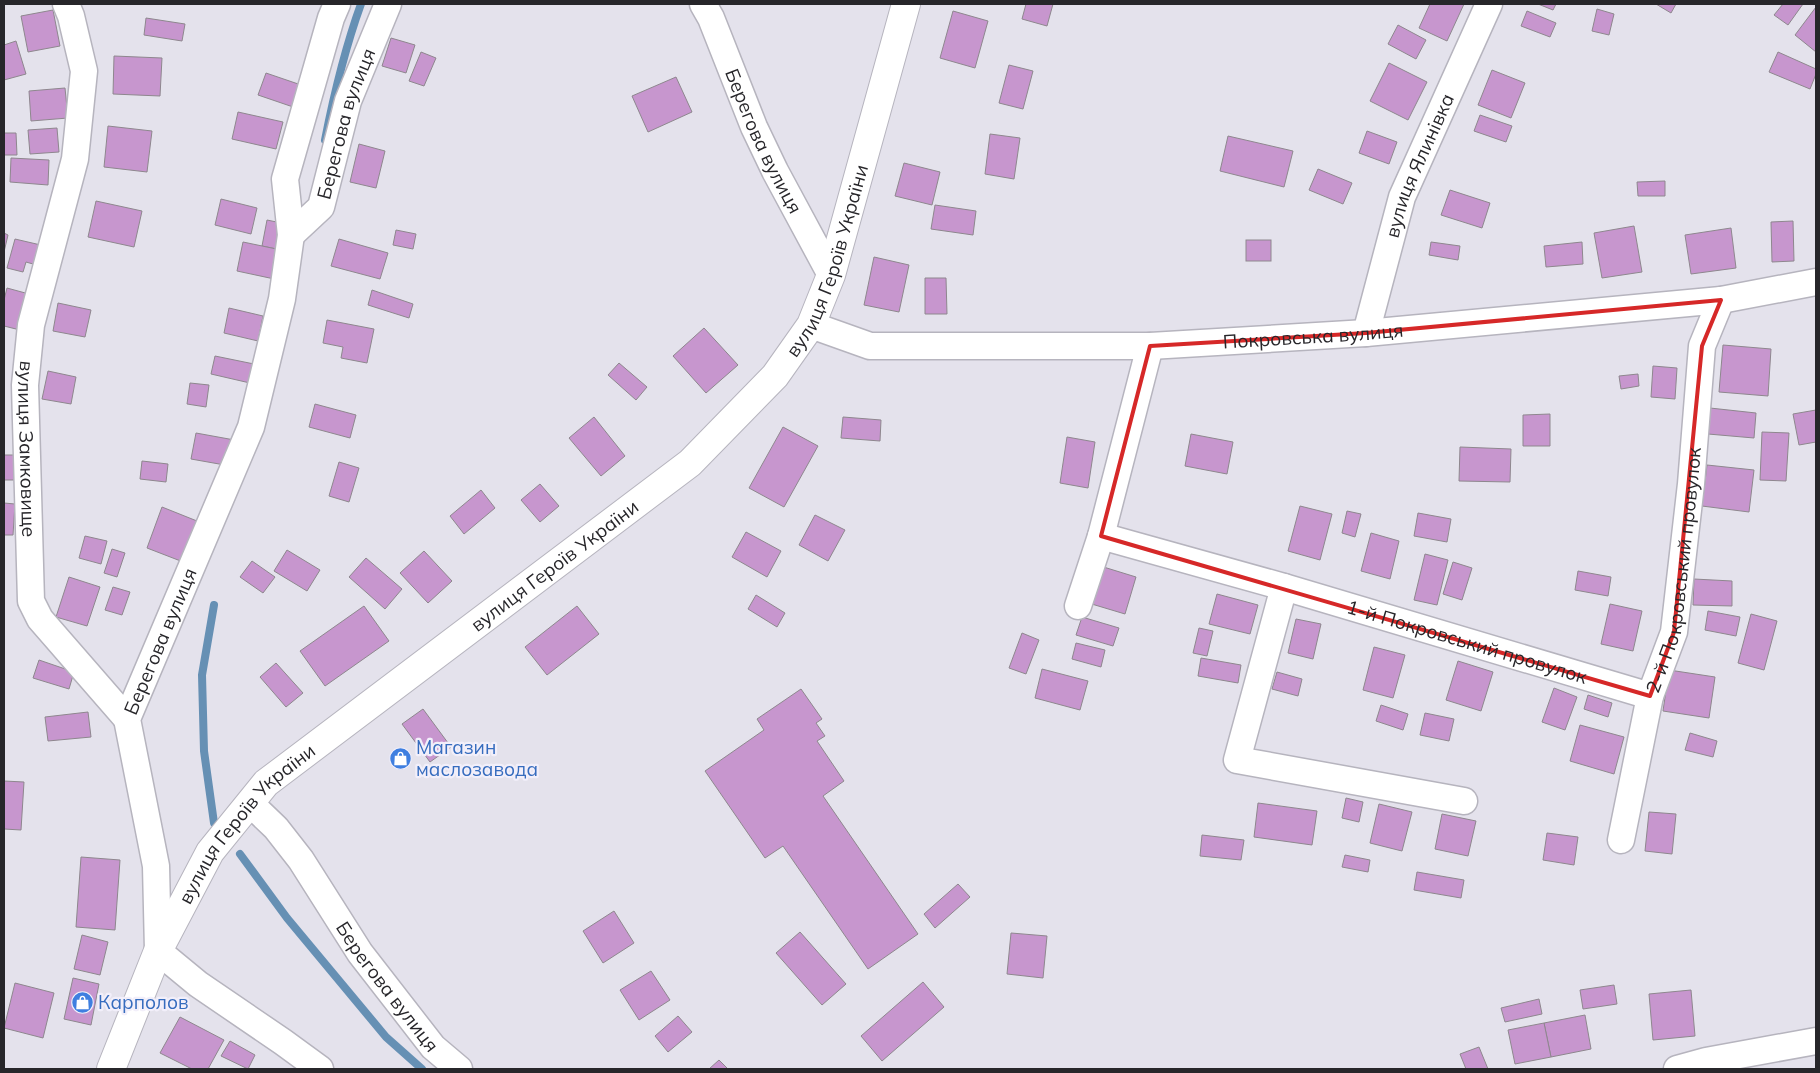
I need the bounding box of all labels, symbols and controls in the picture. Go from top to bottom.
street label: Берегова вулиця [311,45,380,202]
street label: Берегова вулиця [720,65,808,218]
street label: вулиця Ялинівка [1380,90,1459,240]
street label: вулиця Героїв України [780,162,873,361]
street label: Покровська вулиця [1222,318,1404,354]
street label: вулиця Замковище [13,360,41,537]
street label: 2-й Покровський провулок [1640,446,1706,696]
street label: вулиця Героїв України [466,494,643,636]
street label: Берегова вулиця [118,564,202,718]
street label: 1-й Покровський провулок [1344,594,1591,689]
place label: Магазин маслозавода [416,735,538,781]
street label: вулиця Героїв України [173,738,320,908]
shop icon: Магазин маслозавода [388,746,412,770]
street label: Берегова вулиця [331,917,444,1056]
shop icon: Карполов [70,990,94,1014]
place label: Карполов [98,990,189,1014]

